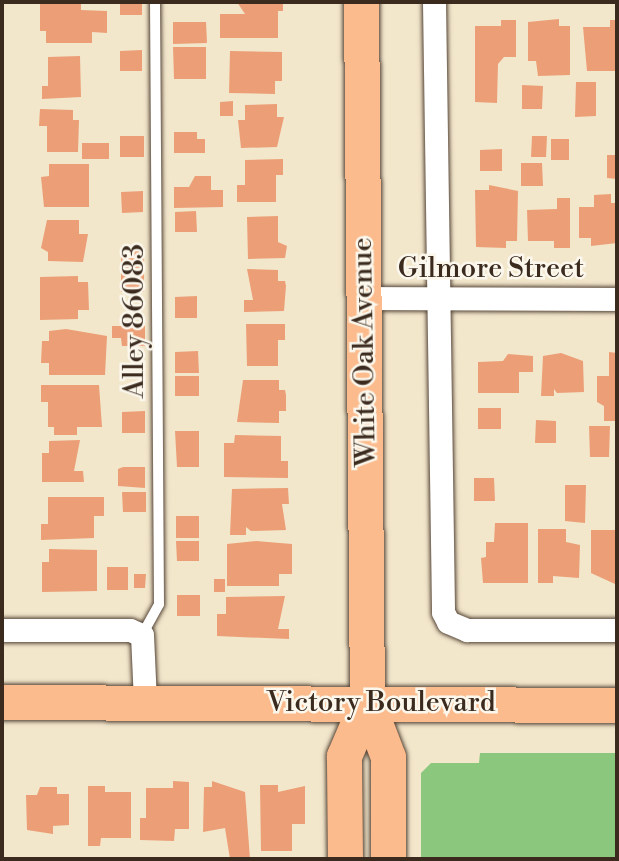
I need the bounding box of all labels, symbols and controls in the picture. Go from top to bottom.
street label: White Oak Avenue [346,237,384,467]
street label: Alley 86083 [118,244,152,398]
street label: Gilmore Street [398,252,584,286]
street label: Victory Boulevard [266,686,496,720]

